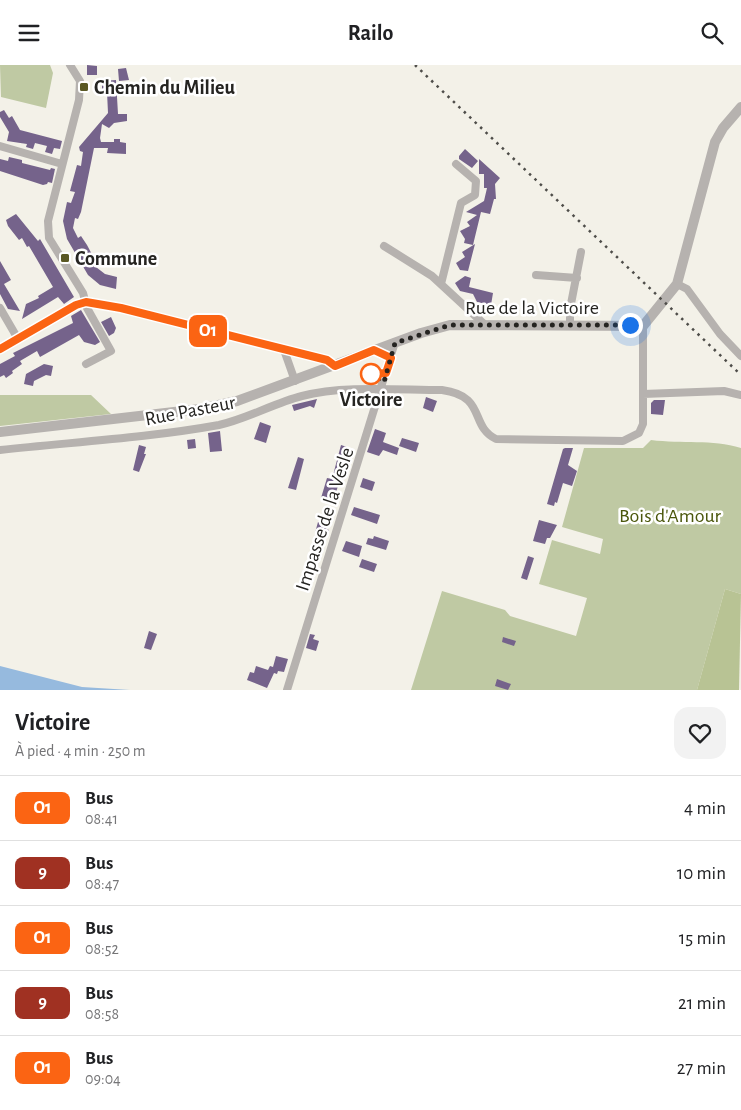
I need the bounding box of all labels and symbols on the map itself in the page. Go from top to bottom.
place label: Chemin du Milieu [94,78,236,98]
marker: Chemin du Milieu [78,81,90,93]
place label: Commune [75,249,157,269]
marker: Commune [59,252,71,264]
street label: Rue de la Victoire [465,298,599,318]
your location [618,313,643,338]
line badge: O1 [186,315,230,347]
marker: Victoire [360,363,382,385]
place label: Victoire [340,390,402,410]
street label: Rue Pasteur [143,392,238,430]
street label: Impasse de la Vesle [292,445,358,593]
park label: Bois d'Amour [619,506,722,526]

